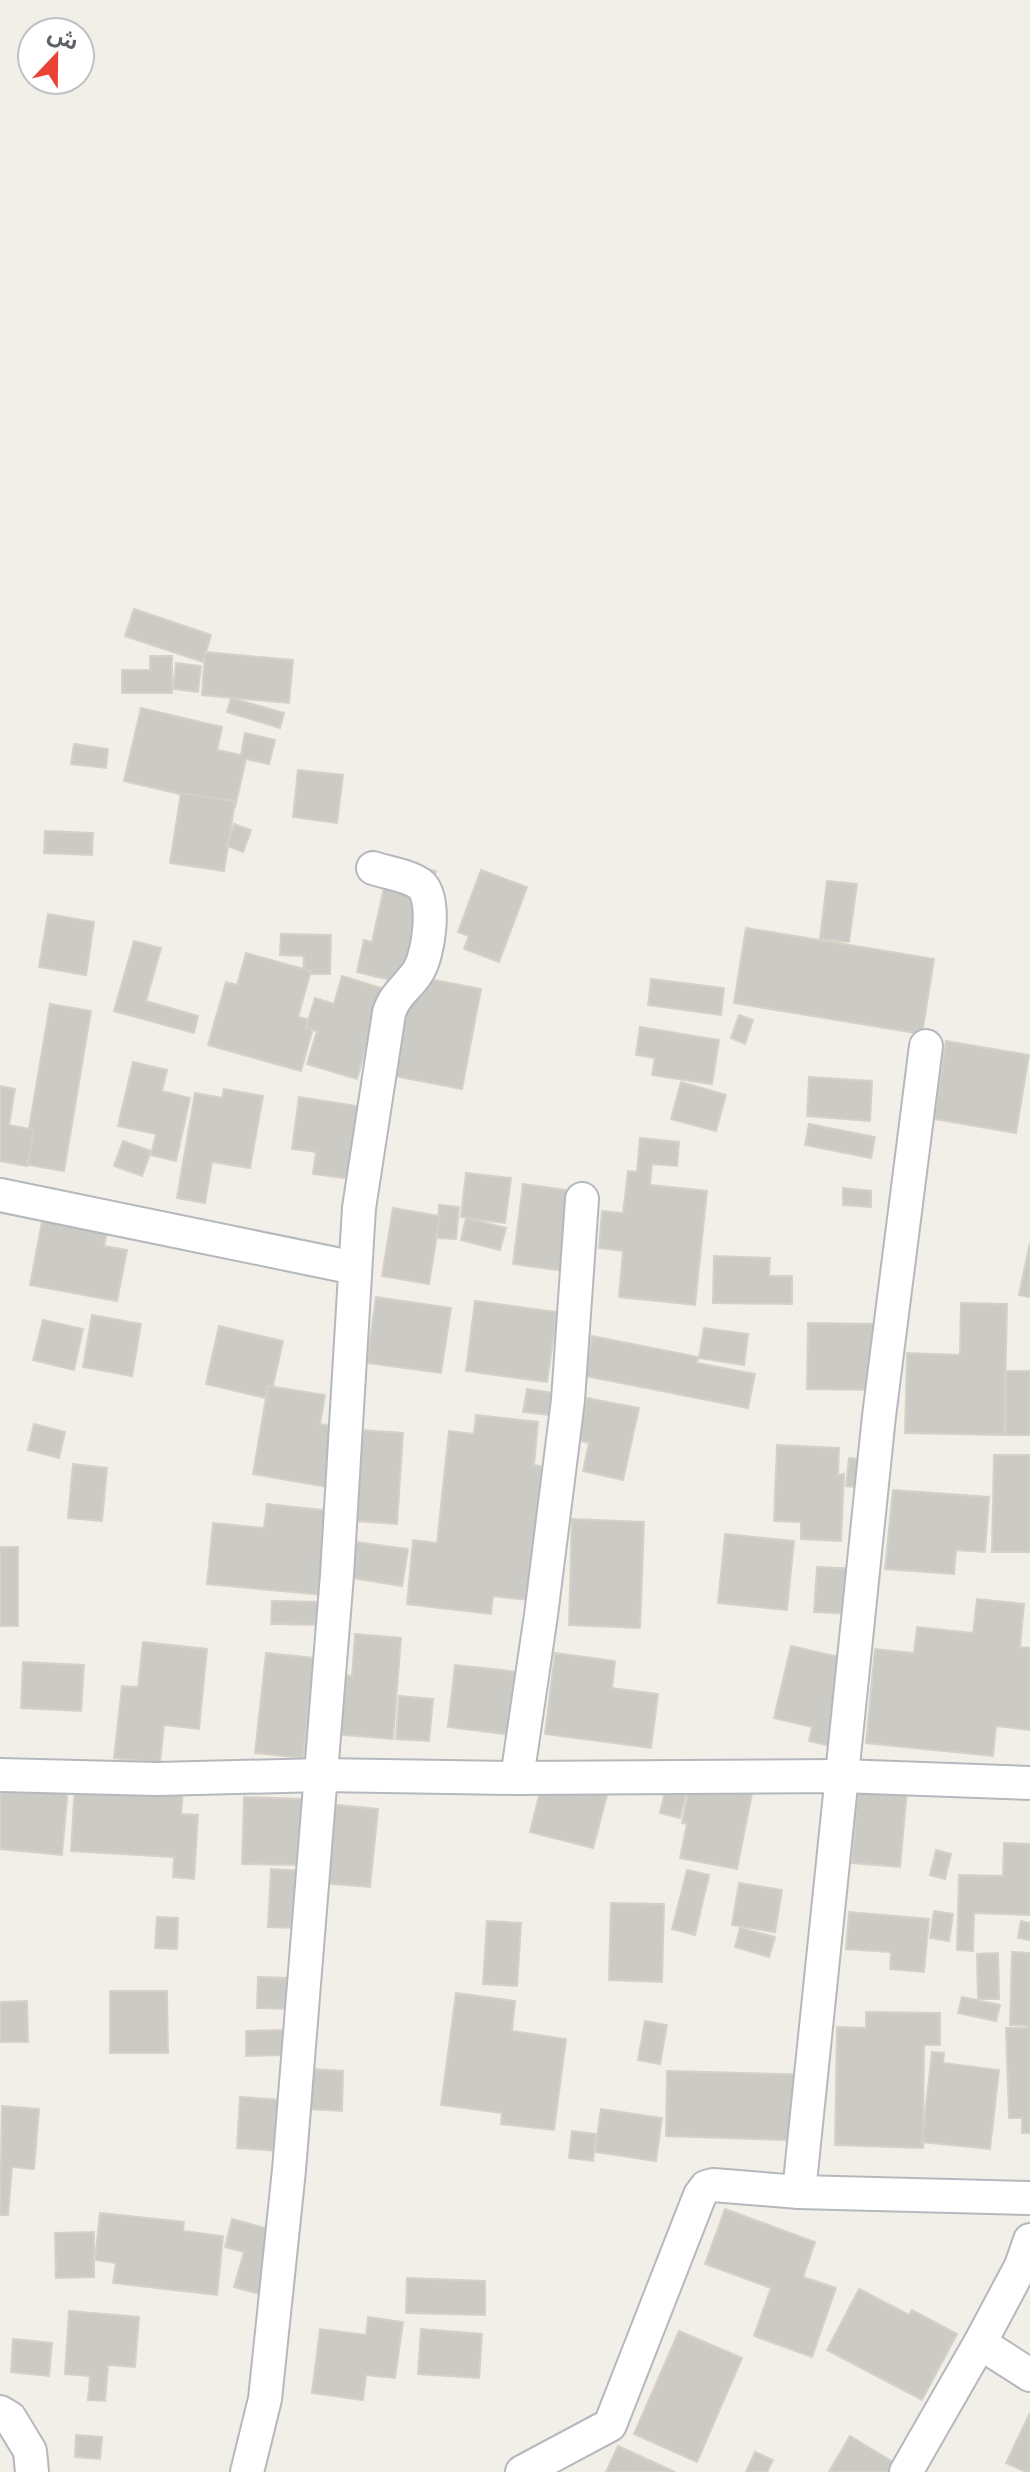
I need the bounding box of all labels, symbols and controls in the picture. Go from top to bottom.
north arrow [16,16,96,96]
text: ش [45,19,83,55]

